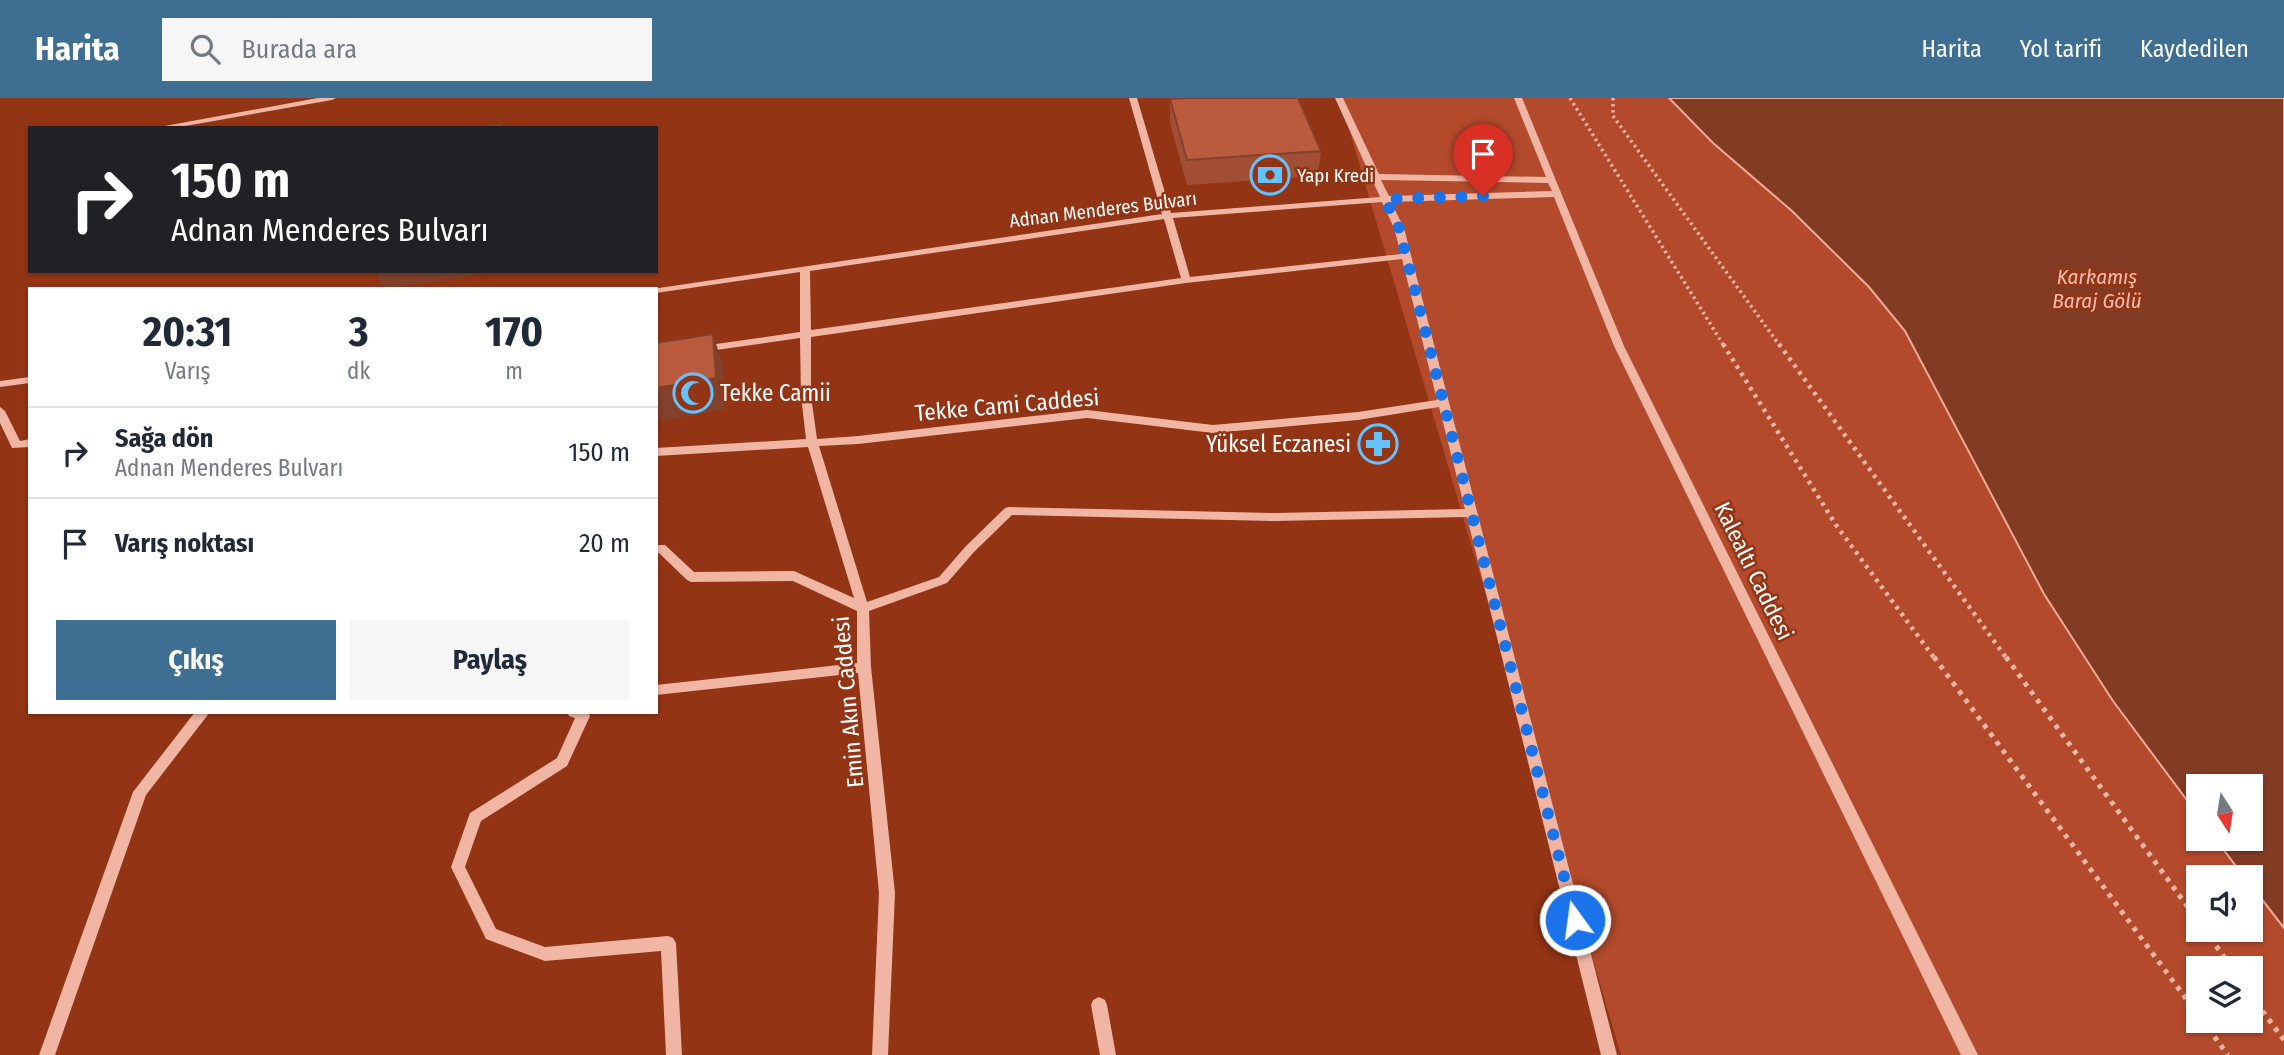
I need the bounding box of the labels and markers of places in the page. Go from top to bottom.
pin [1453,124,1513,196]
bank icon: Yapı Kredi [1249,154,1291,196]
place label: Yapı Kredi [1297,164,1374,187]
mosque icon: Tekke Camii [672,372,714,414]
place label: Tekke Camii [720,379,831,407]
pharmacy icon: Yüksel Eczanesi [1357,423,1399,465]
place label: Yüksel Eczanesi [1206,430,1351,458]

